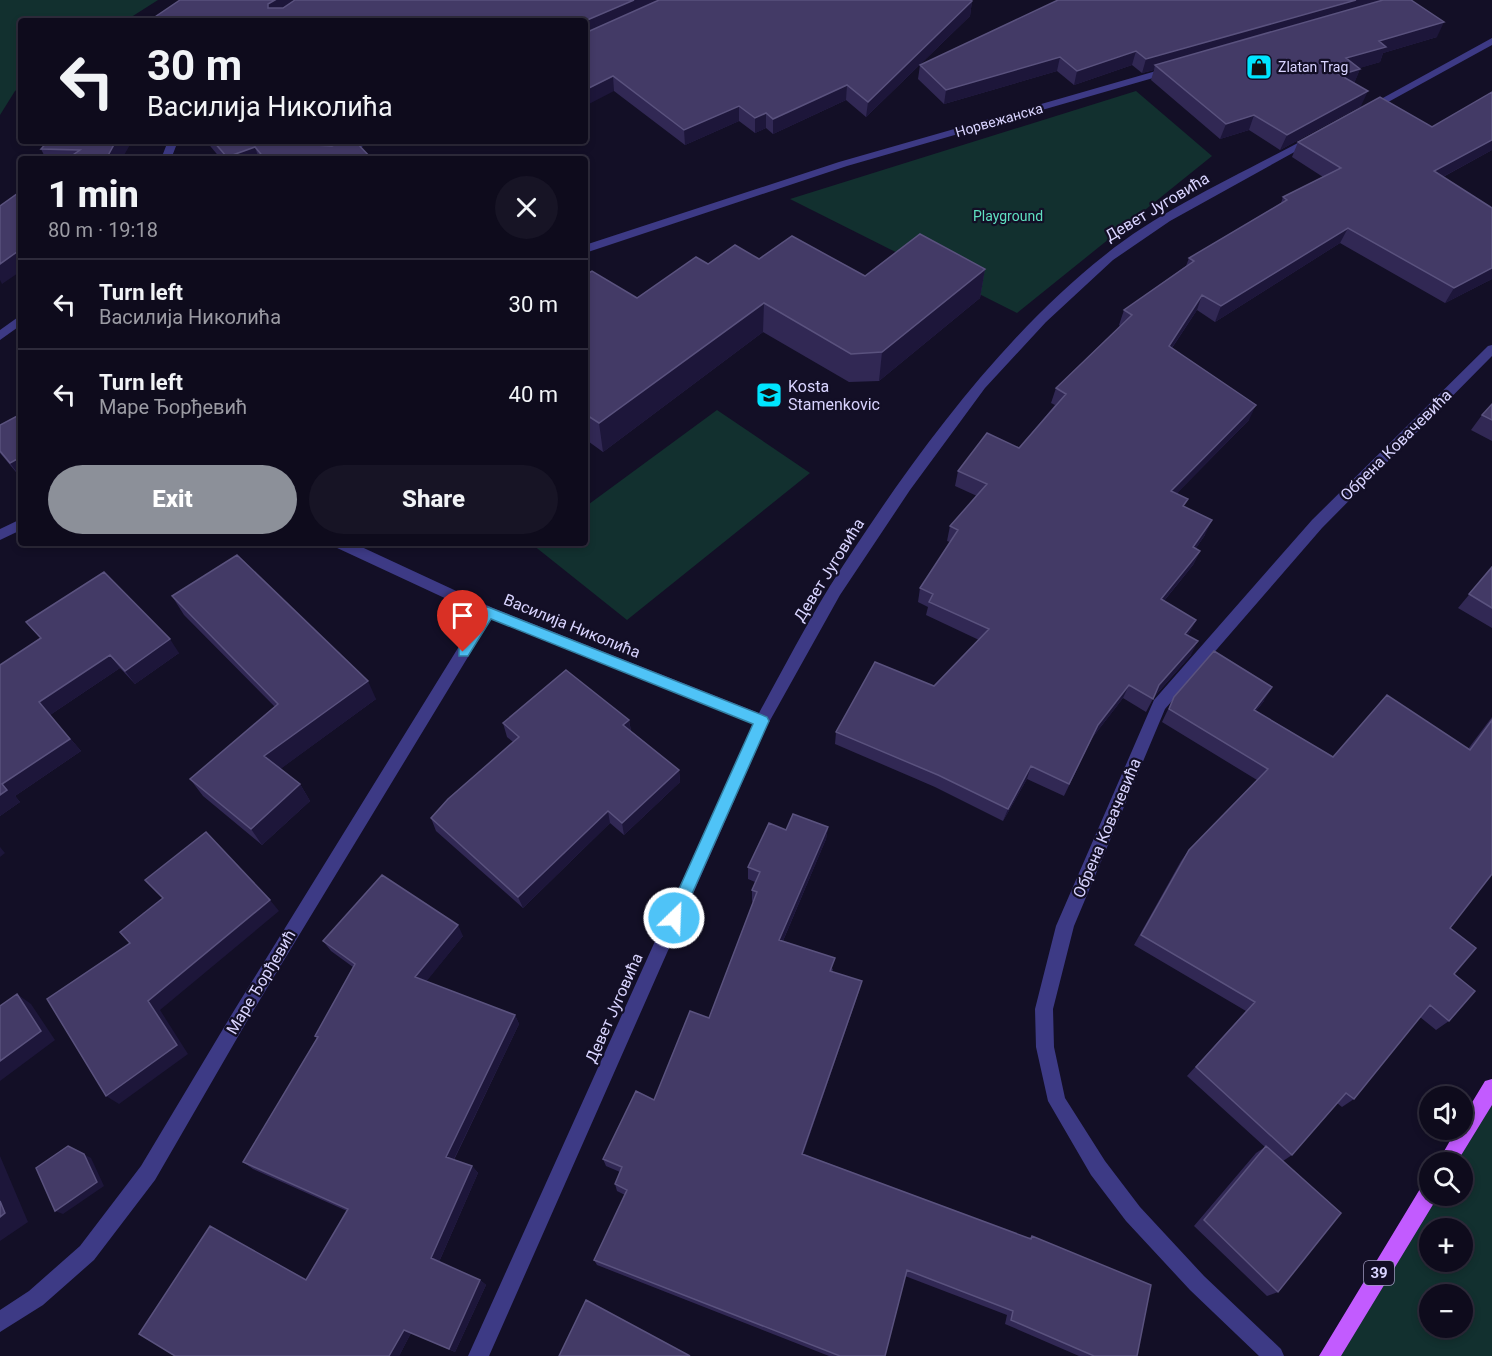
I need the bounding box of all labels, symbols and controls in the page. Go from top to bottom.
text: 30 m [147,41,242,90]
icon: left [48,42,126,120]
shop icon: Zlatan Trag [1244,52,1274,82]
place label: Zlatan Trag [1278,59,1348,75]
text: Василија Николића [147,91,393,123]
street label: Норвежанска [953,100,1045,140]
street label: Девет Југовића [1102,168,1212,246]
text: 1 min [48,174,139,216]
button: close [495,176,558,239]
park label: Playground [973,208,1043,224]
text: 80 m · 19:18 [48,218,158,242]
text: Turn left [99,280,183,305]
icon: left [48,288,81,321]
text: 30 m [509,292,558,317]
text: Василија Николића [99,305,281,329]
text: Turn left [99,370,183,395]
place label: Kosta Stamenkovic [788,377,880,414]
icon: left [48,378,81,411]
school or university icon: Kosta Stamenkovic [754,380,784,410]
text: 40 m [509,382,558,407]
street label: Обрена Ковачевића [1336,385,1456,505]
text: Маре Ђорђевић [99,395,247,419]
button: Exit [48,465,297,534]
button: Share [309,465,558,534]
street label: Девет Југовића [790,515,868,625]
pin [437,590,488,652]
street label: Василија Николића [501,590,643,662]
icon: arrive [446,599,479,632]
street label: Обрена Ковачевића [1069,755,1145,901]
position arrow [642,886,706,950]
street label: Маре Ђорђевић [222,926,300,1038]
street label: Девет Југовића [581,950,647,1066]
map controls [1419,1086,1473,1338]
button: sound [1419,1086,1473,1140]
button: search [1419,1152,1473,1206]
button: + [1419,1218,1473,1272]
road number: 39 [1364,1261,1394,1285]
button: − [1419,1284,1473,1338]

